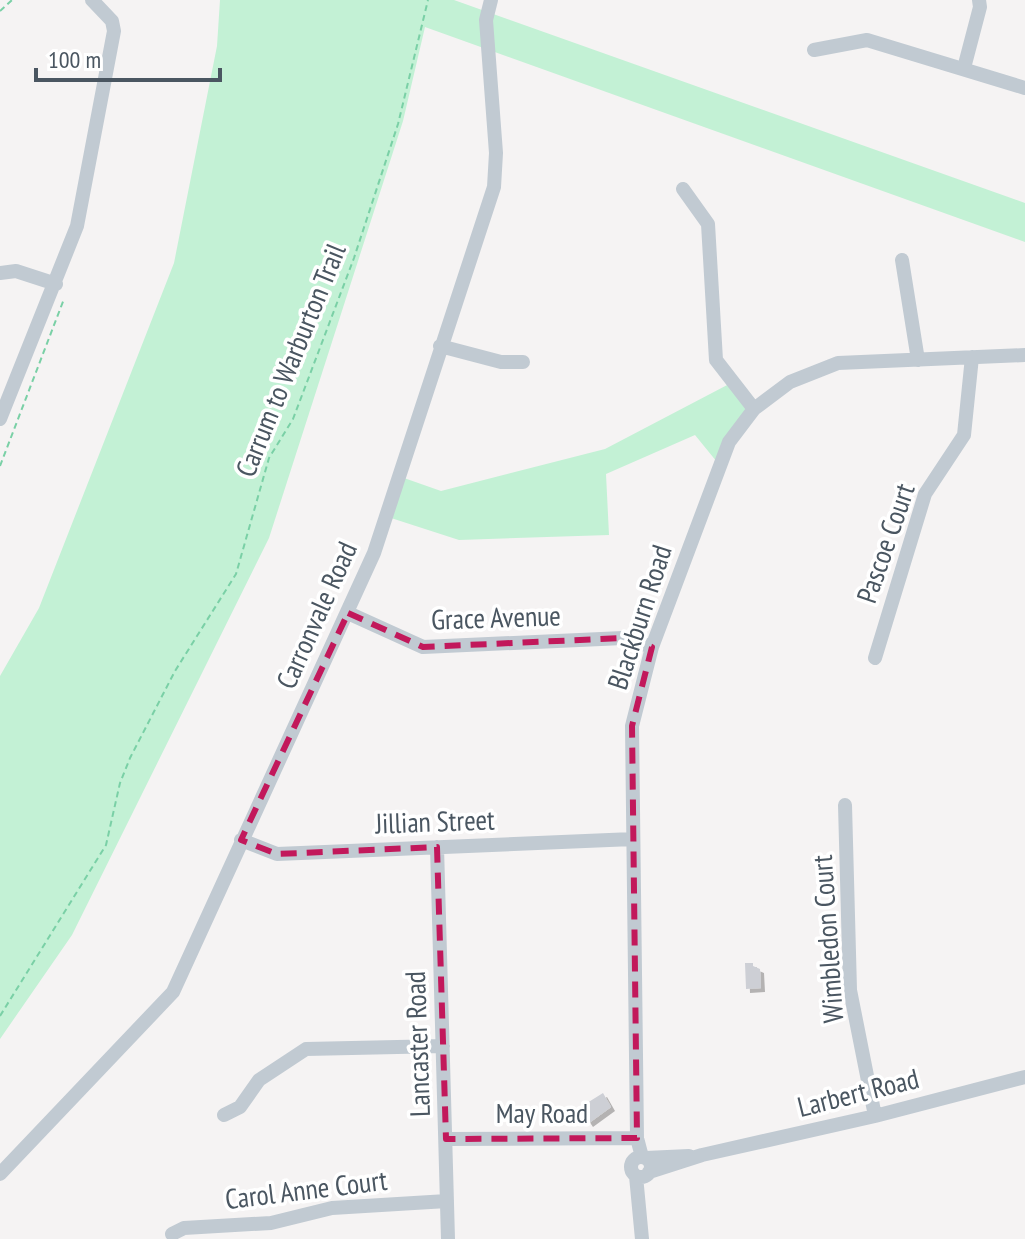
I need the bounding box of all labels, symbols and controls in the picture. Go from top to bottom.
scale bar [36,32,220,82]
text: 100 m [48,44,101,75]
street label: Carrum to Warburton Trail [226,237,354,482]
street label: Pascoe Court [847,478,923,608]
street label: Carronvale Road [267,536,365,694]
street label: Blackburn Road [598,540,680,694]
street label: Grace Avenue [431,596,561,638]
street label: Jillian Street [374,800,496,842]
street label: Wimbledon Court [803,854,851,1024]
street label: Lancaster Road [396,971,438,1117]
street label: Larbert Road [794,1059,922,1125]
street label: May Road [496,1094,588,1131]
street label: Carol Anne Court [223,1161,389,1217]

